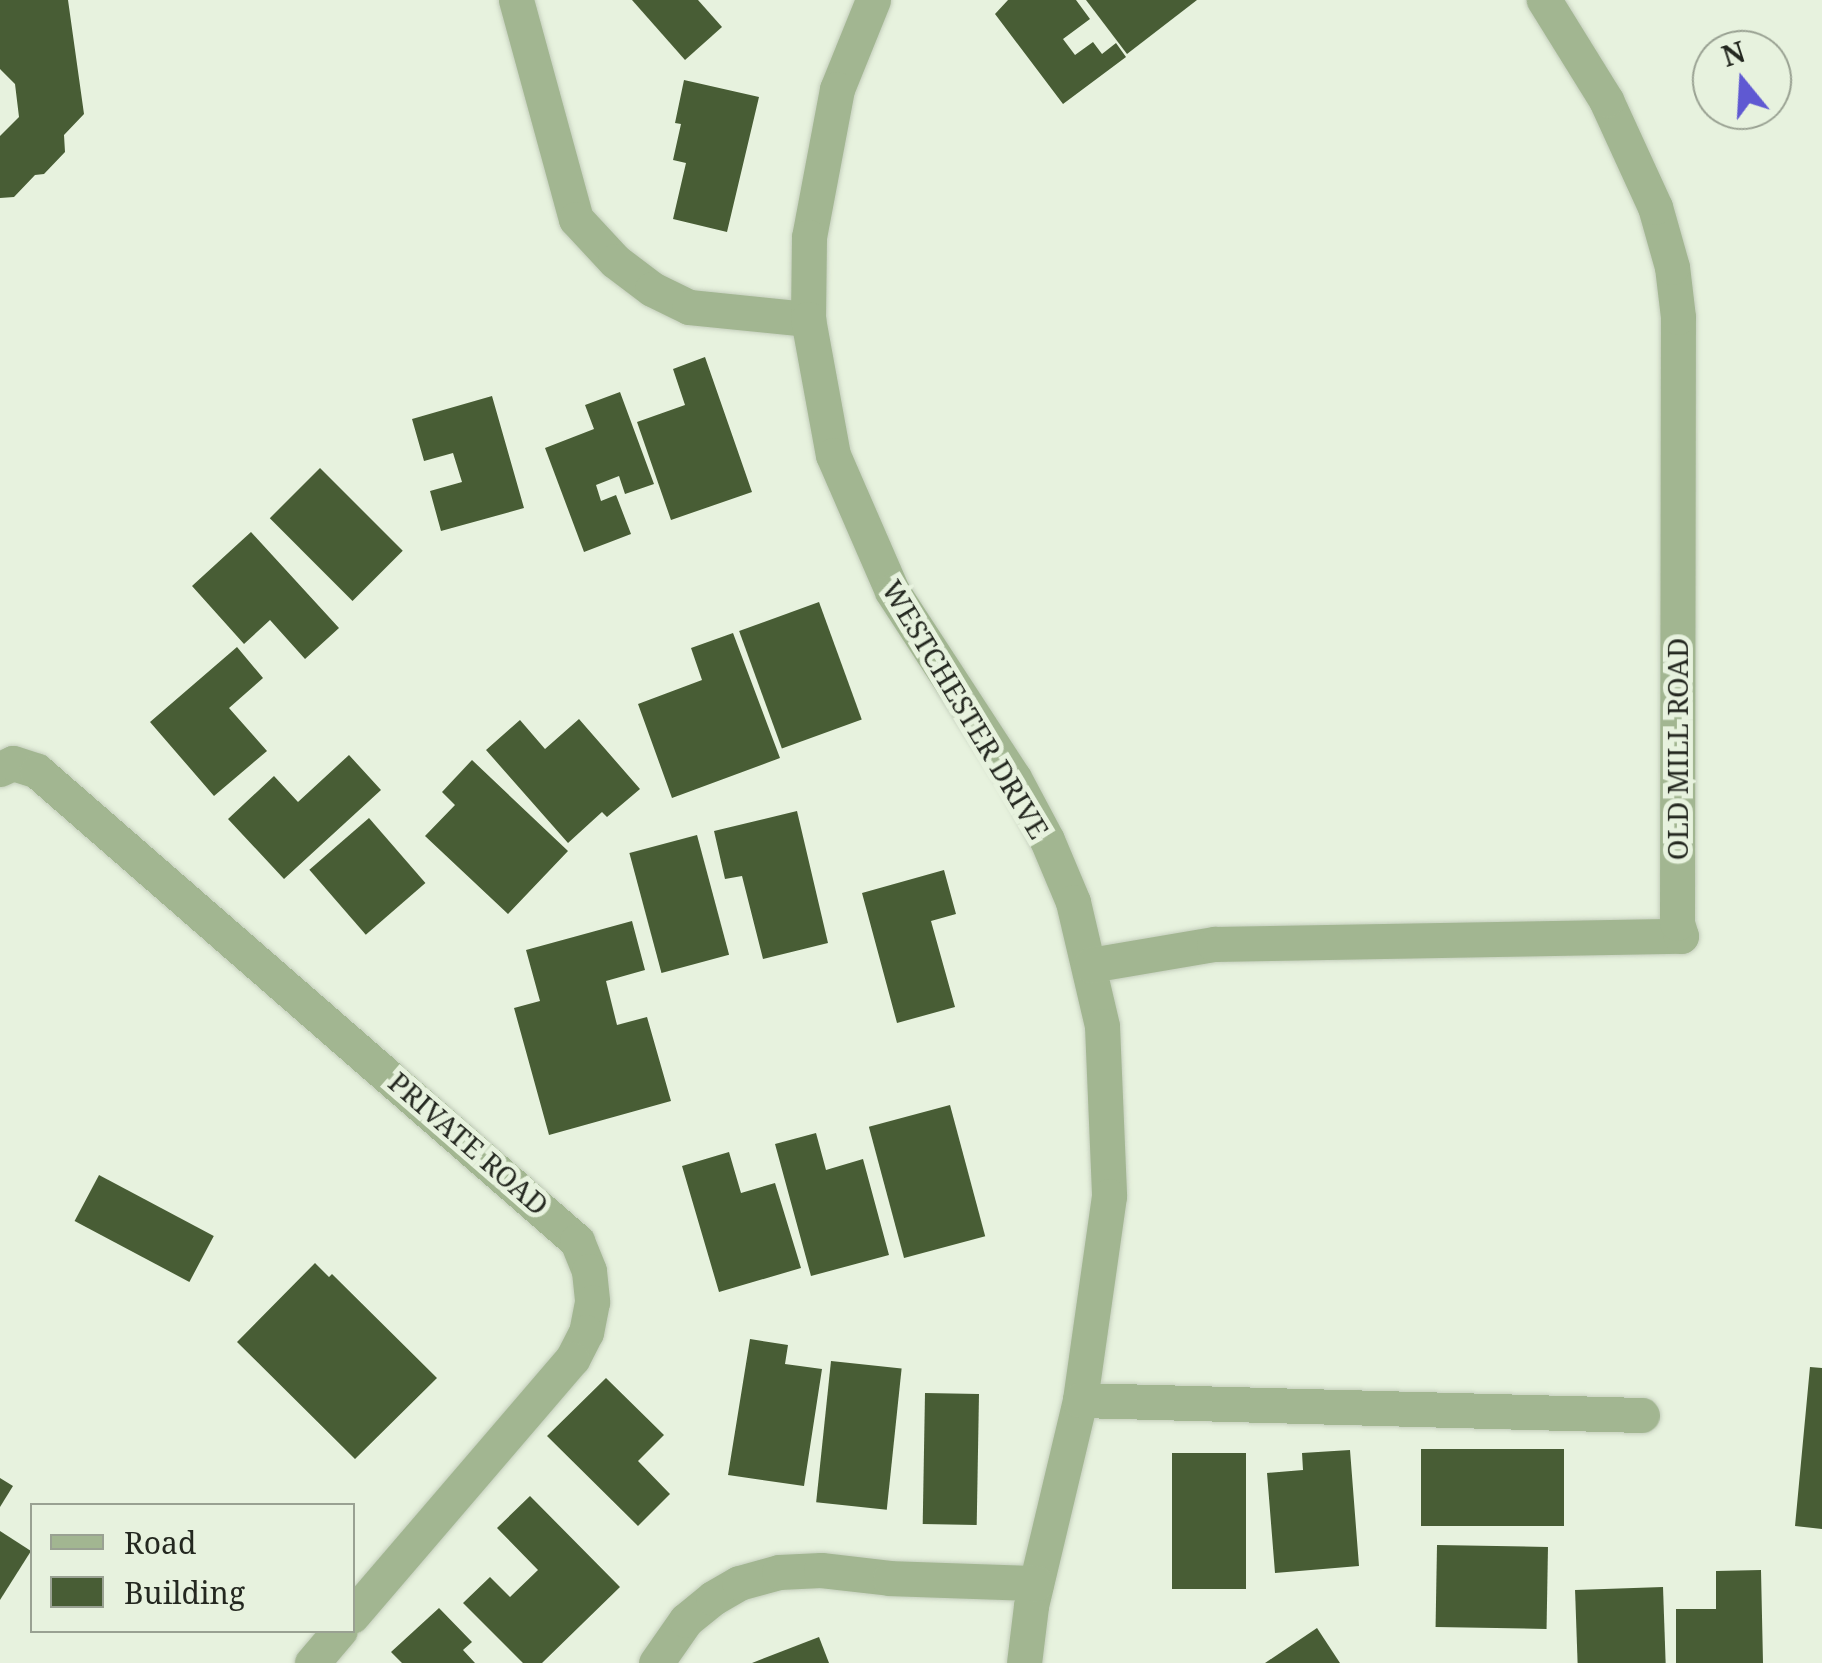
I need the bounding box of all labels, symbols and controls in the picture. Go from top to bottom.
north arrow [1692,30,1792,130]
text: N [1717,32,1750,75]
street label: WESTCHESTER DRIVE [876,574,1056,844]
street label: OLD MILL ROAD [1660,638,1694,860]
street label: PRIVATE ROAD [382,1065,556,1221]
legend [30,1503,355,1633]
text: Road [124,1522,196,1563]
text: Building [124,1572,245,1613]

